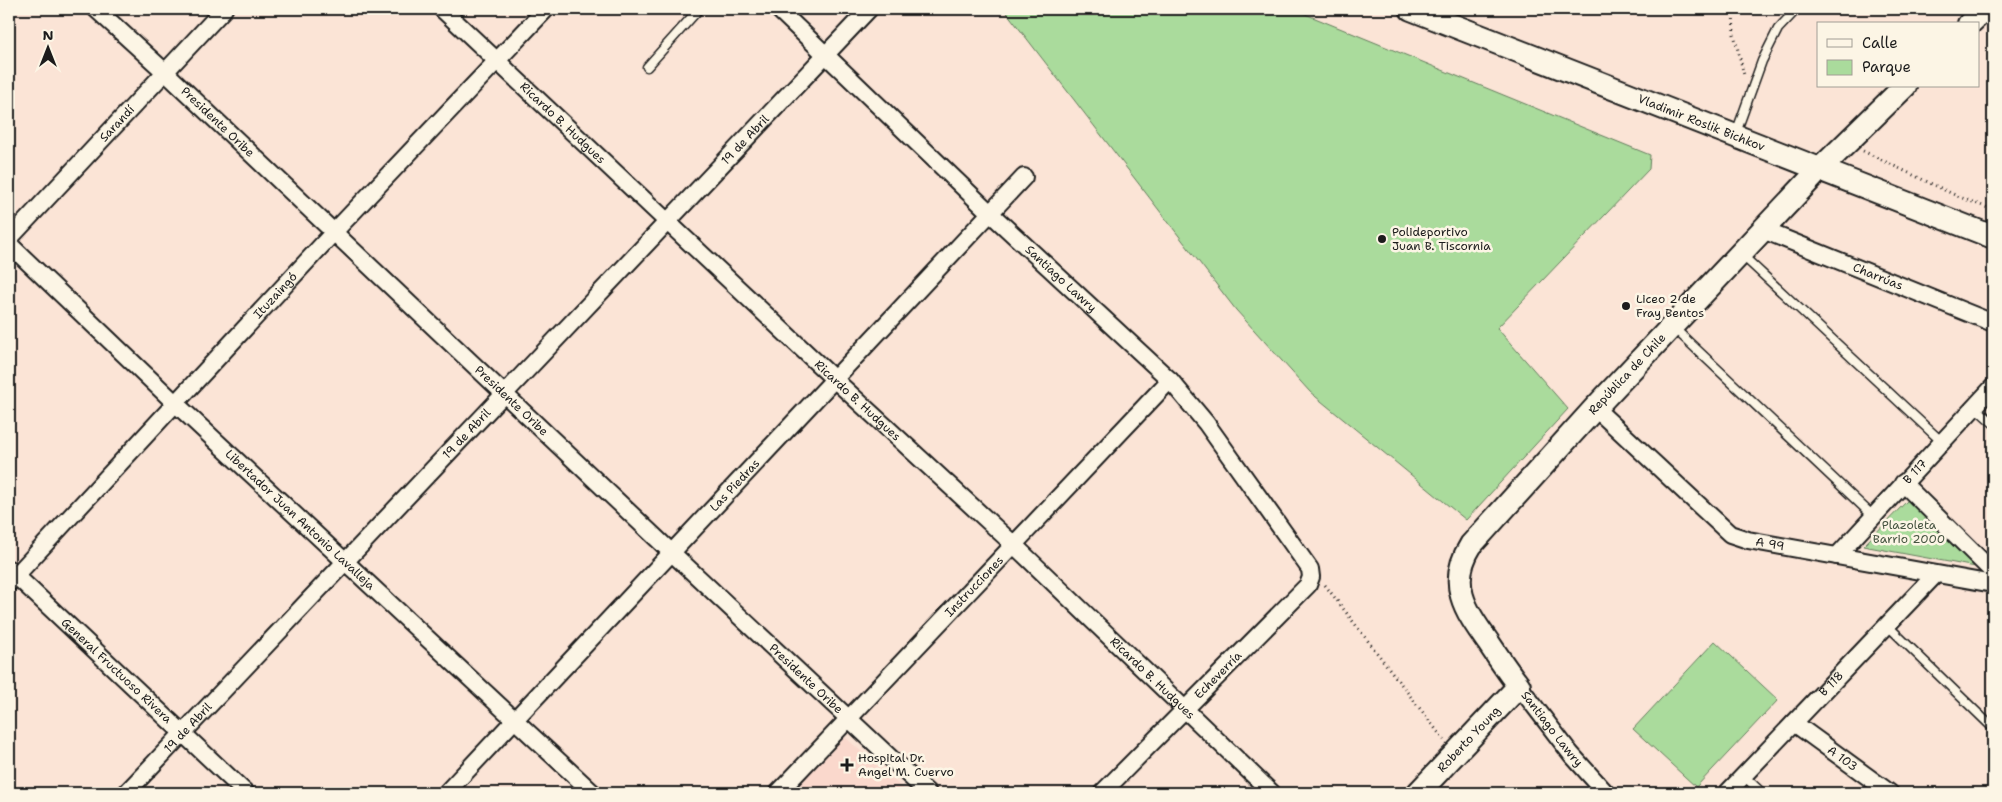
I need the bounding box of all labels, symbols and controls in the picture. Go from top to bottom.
north arrow [22,22,72,72]
legend [1817,22,1980,88]
text: N [42,26,54,44]
text: Calle [1862,33,1898,53]
text: Parque [1862,57,1911,77]
street label: Ricardo B. Hudgues [516,79,609,167]
street label: Presidente Oribe [177,83,258,161]
street label: Vladimir Roslik Bichkov [1636,91,1768,155]
street label: Sarandí [96,101,138,145]
street label: 19 de Abril [717,111,773,168]
place label: Polideportivo Juan B. Tiscornia [1392,224,1491,254]
marker: Polideportivo Juan B. Tiscornia [1376,233,1388,245]
street label: Santiago Lawry [1022,242,1100,316]
street label: Charrúas [1851,259,1905,294]
street label: Ituzaingó [250,269,301,322]
place label: Liceo 2 de Fray Bentos [1636,291,1704,321]
marker: Liceo 2 de Fray Bentos [1620,300,1632,312]
street label: República de Chile [1585,330,1669,418]
street label: Ricardo B. Hudgues [811,357,904,445]
street label: Presidente Oribe [471,362,552,439]
street label: 19 de Abril [439,405,494,462]
street label: Libertador Juan Antonio Lavalleja [222,446,379,594]
street label: Las Piedras [706,455,763,515]
street label: B 117 [1899,456,1931,487]
park label: Plazoleta Barrio 2000 [1873,517,1945,547]
street label: A 99 [1754,534,1786,554]
street label: Instrucciones [941,552,1007,620]
street label: General Fructuoso Rivera [58,614,176,727]
street label: Ricardo B. Hudgues [1107,633,1199,723]
street label: Presidente Oribe [766,640,847,717]
street label: Echeverría [1191,647,1246,702]
street label: B 118 [1815,668,1847,700]
street label: Santiago Lawry [1518,688,1587,770]
street label: 19 de Abril [160,699,216,756]
street label: Roberto Young [1434,703,1504,776]
street label: A 103 [1824,742,1861,775]
place label: Hospital Dr. Angel M. Cuervo [858,750,954,780]
marker: Hospital Dr. Angel M. Cuervo [840,758,854,772]

